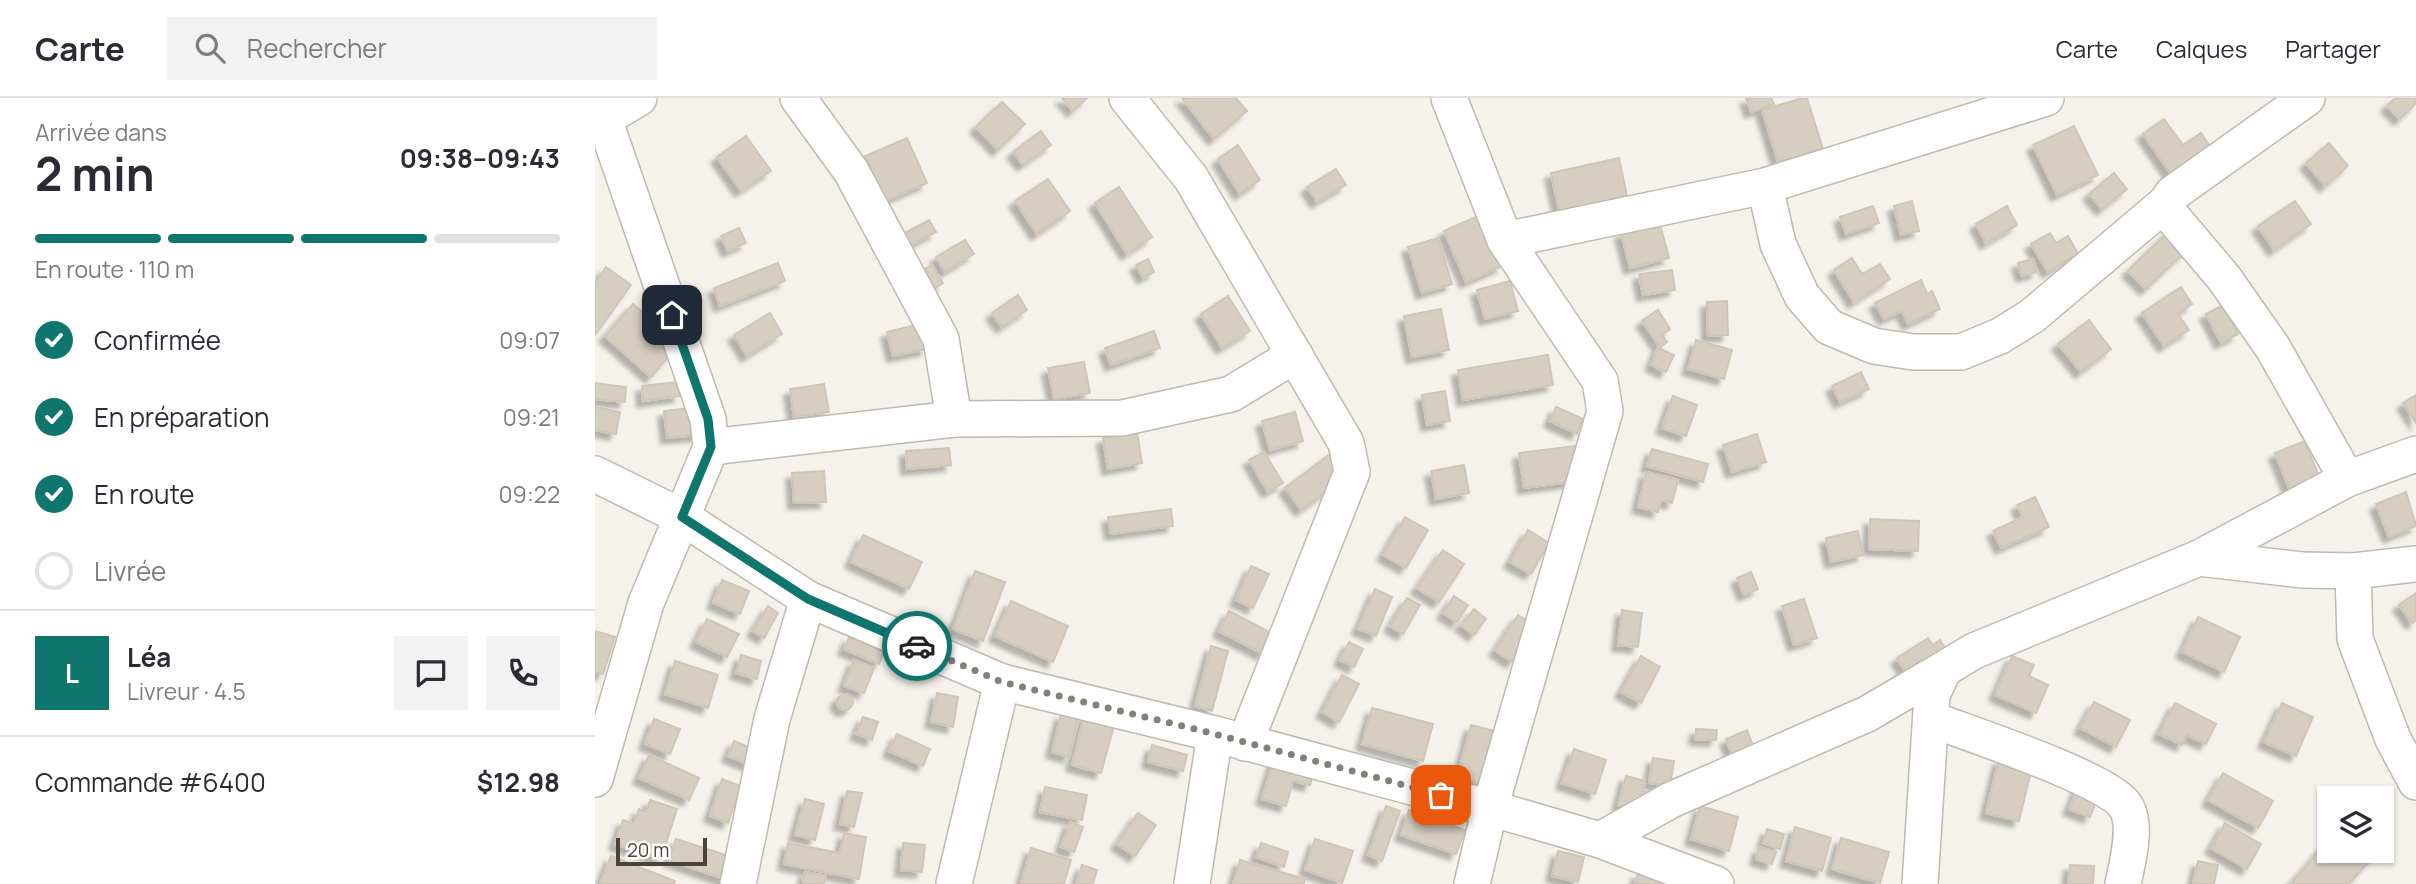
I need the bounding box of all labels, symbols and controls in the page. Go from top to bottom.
search box [167,17,657,80]
text: Carte [35,26,125,71]
icon: search [191,29,229,67]
text: Rechercher [247,30,387,66]
text: Carte [2056,32,2118,65]
text: Calques [2156,32,2247,65]
text: Partager [2285,32,2381,65]
text: Arrivée dans [35,116,167,148]
text: 09:38–09:43 [400,140,560,176]
text: 2 min [35,142,155,205]
text: En route · 110 m [35,253,194,285]
pin [642,285,702,345]
icon: home [653,296,691,334]
icon: check [35,321,73,359]
text: Confirmée [94,322,221,358]
text: 09:07 [499,324,560,356]
icon: check [35,398,73,436]
text: En préparation [94,399,269,435]
text: 09:21 [503,401,560,433]
icon: check [35,475,73,513]
text: En route [94,476,195,512]
text: 09:22 [499,478,560,510]
text: Livrée [94,553,166,589]
courier [882,611,952,681]
icon: car [898,627,936,665]
button: chat [394,636,468,710]
button: phone [486,636,560,710]
text: Léa [127,639,171,675]
text: L [65,655,79,691]
text: Livreur · 4.5 [127,675,246,707]
text: Commande #6400 [35,764,266,800]
text: $12.98 [477,764,560,800]
pin [1411,765,1471,825]
icon: bag [1422,776,1460,814]
map controls [2317,786,2394,863]
button: layers [2317,786,2394,863]
scale bar [616,835,707,867]
text: 20 m [627,837,669,863]

